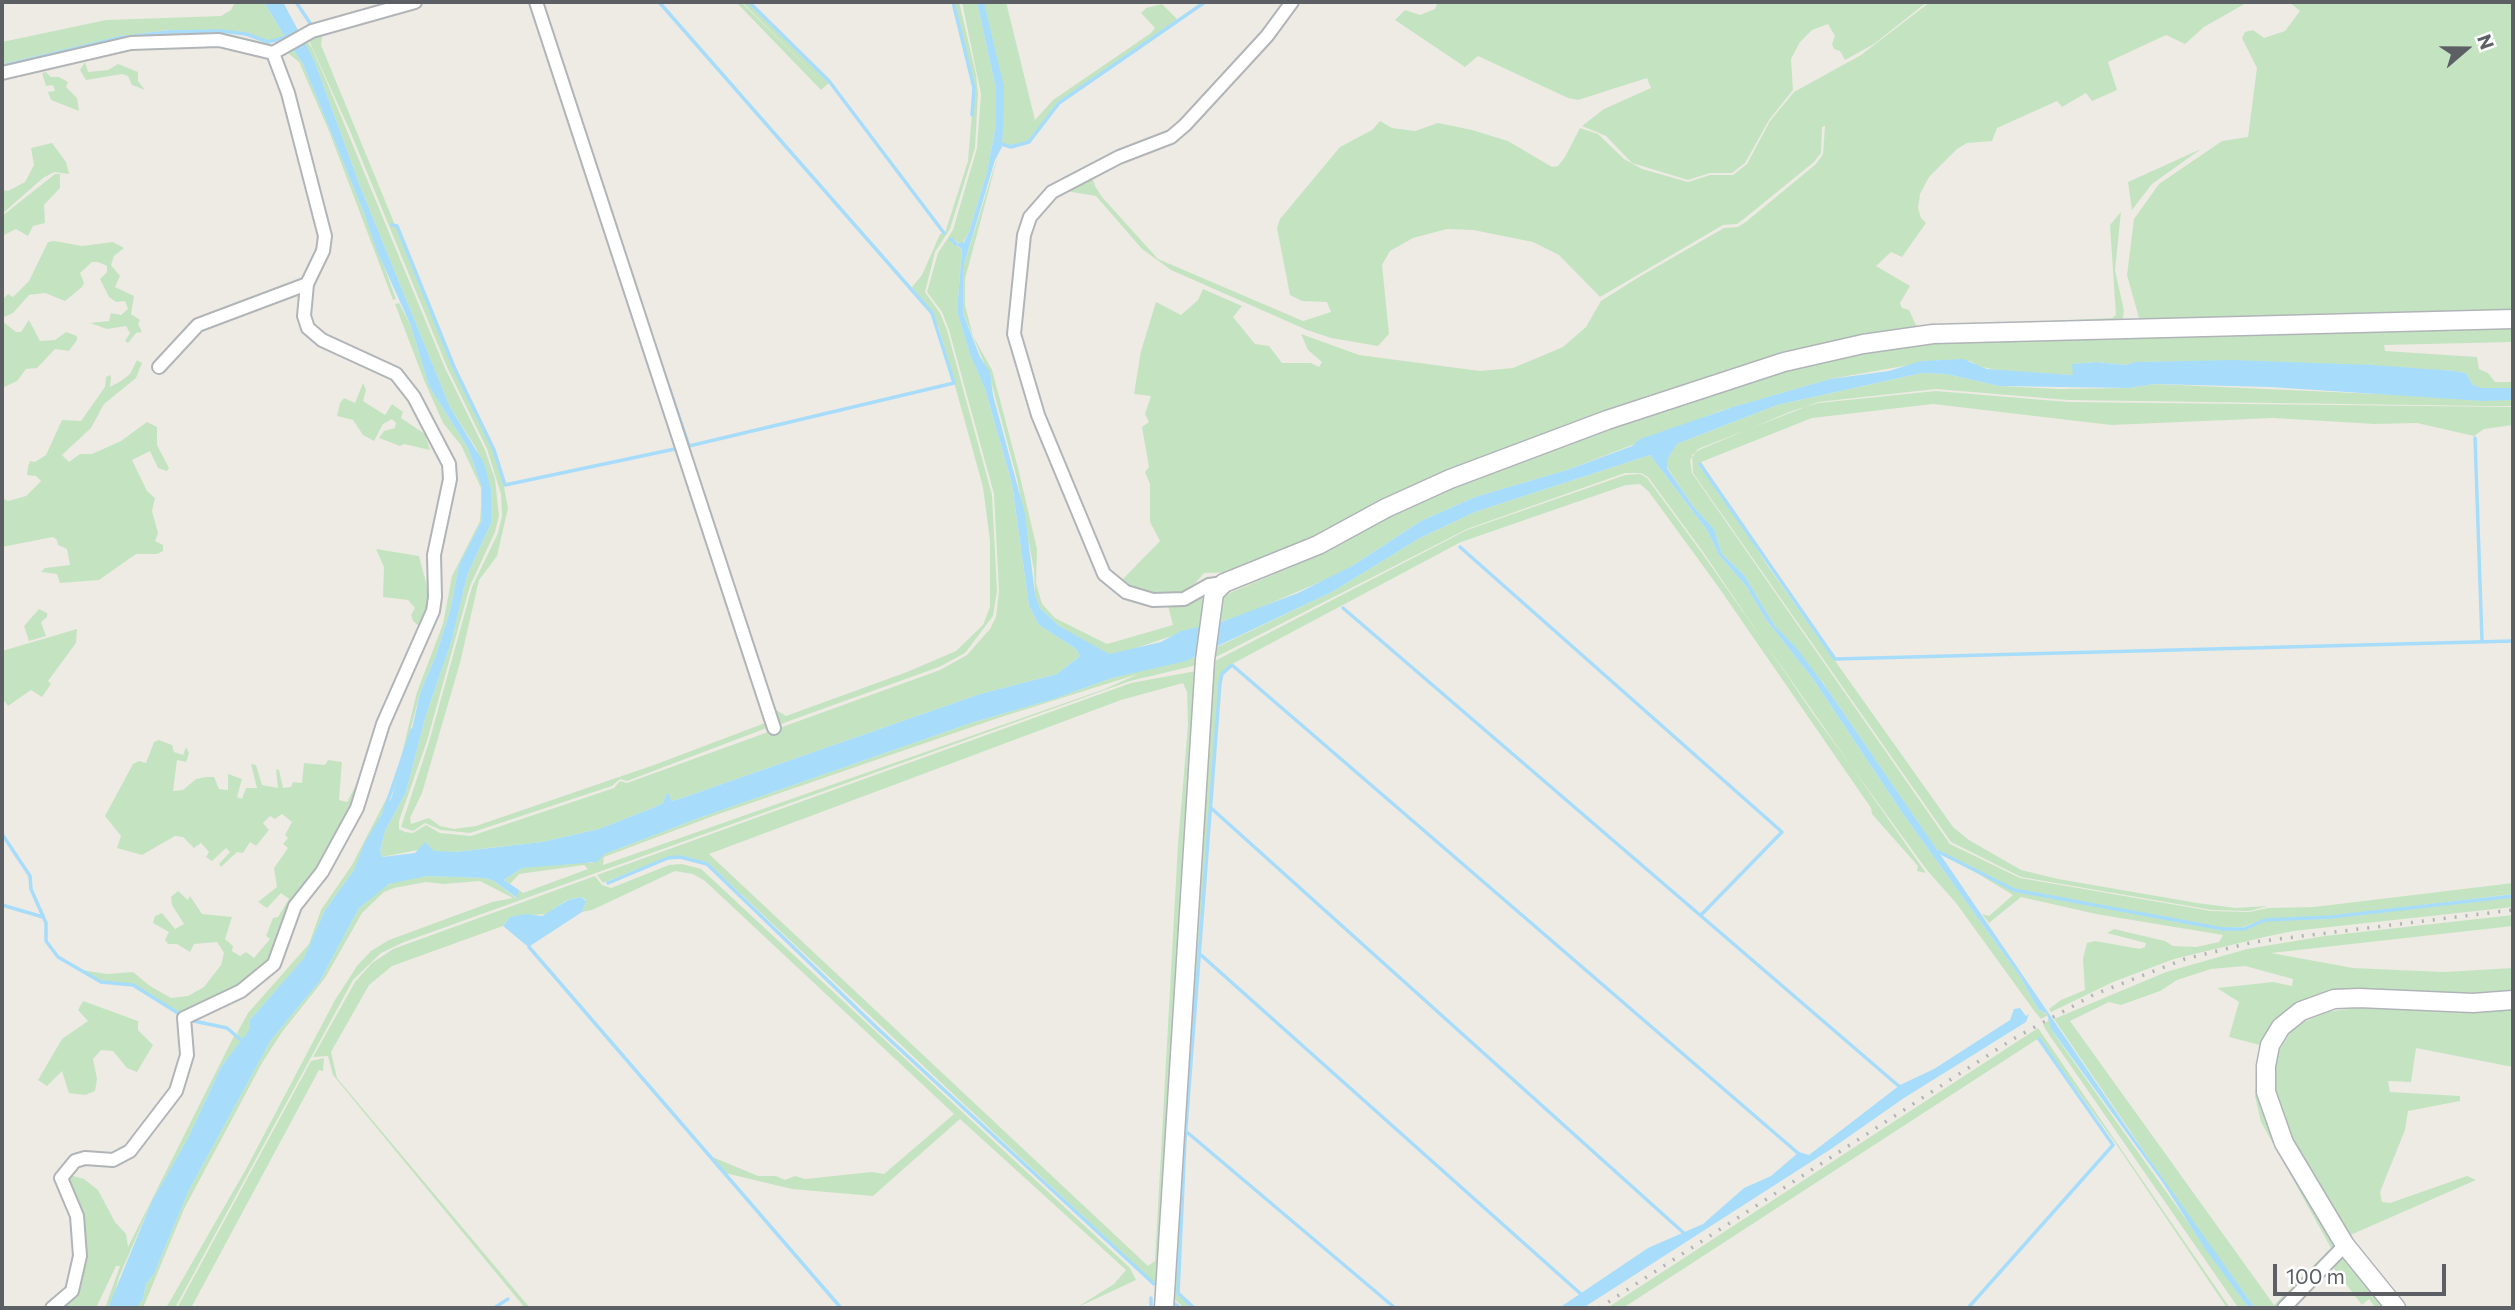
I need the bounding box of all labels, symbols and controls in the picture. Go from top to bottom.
north arrow [2431,14,2501,84]
text: N [2473,31,2499,52]
scale bar [2277,1250,2450,1294]
text: 100 m [2286,1263,2345,1288]

